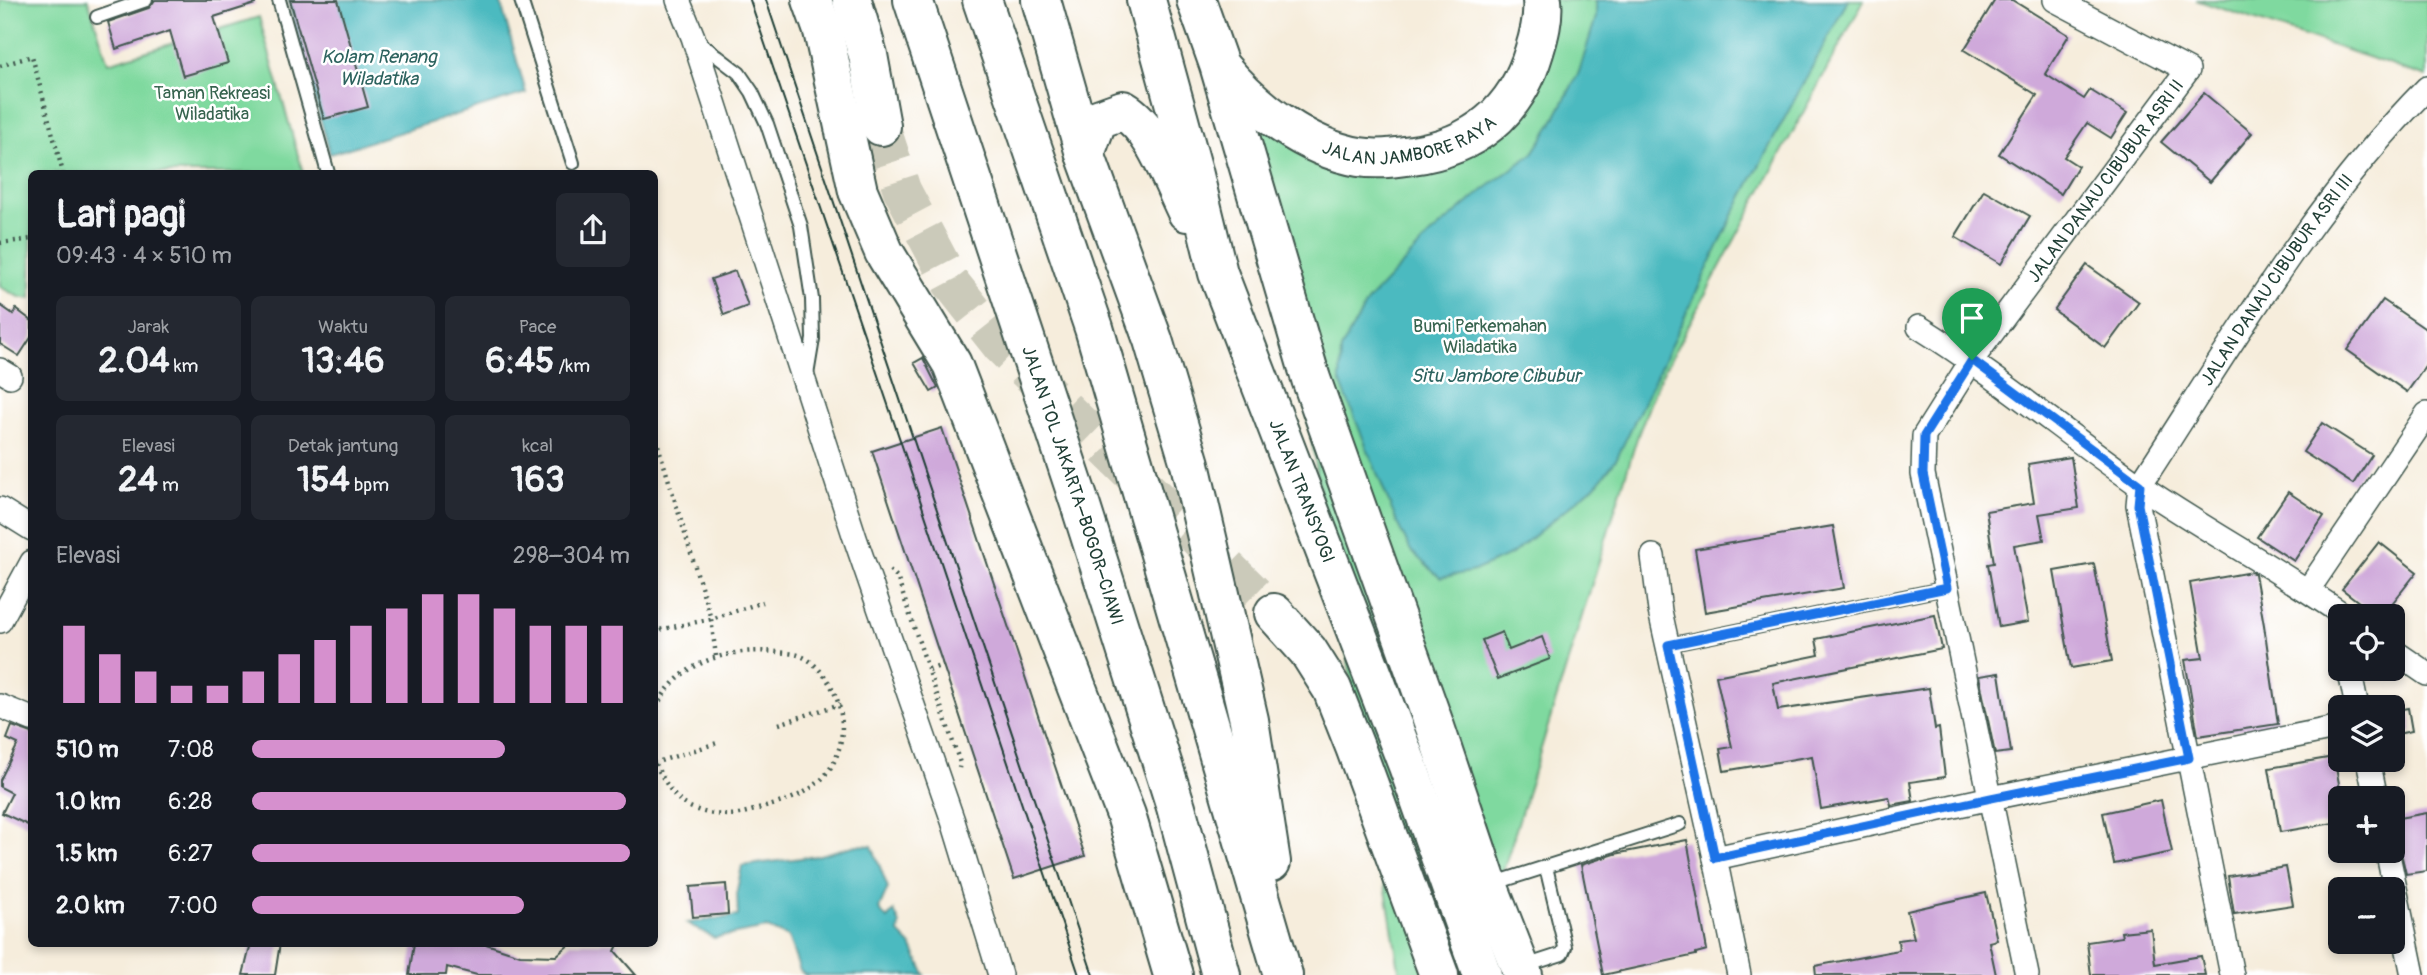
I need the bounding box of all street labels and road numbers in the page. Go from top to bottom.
street label: JALAN DANAU CIBUBUR ASRI II [2022,75,2189,287]
street label: JALAN JAMBORE RAYA [1319,111,1501,170]
street label: JALAN DANAU CIBUBUR ASRI III [2195,169,2358,390]
street label: JALAN TOL JAKARTA–BOGOR–CIAWI [1017,343,1129,628]
street label: JALAN TRANSYOGI [1264,416,1340,566]

